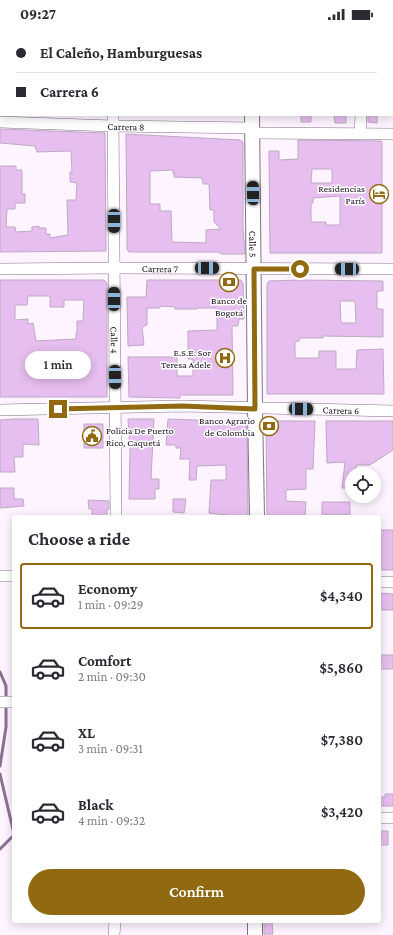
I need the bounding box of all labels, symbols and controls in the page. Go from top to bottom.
text: 09:27 [20,6,56,22]
text: El Caleño, Hamburguesas [40,45,202,61]
text: Carrera 6 [40,84,99,100]
street label: Carrera 8 [107,121,145,132]
car [247,181,259,205]
place label: Residencias París [318,183,365,206]
hotel icon: Residencias París [368,183,390,205]
car [108,209,120,233]
street label: Calle 5 [247,231,258,258]
route start [291,260,309,278]
car [195,262,219,274]
street label: Carrera 7 [142,263,179,274]
car [335,263,359,275]
bank icon: Banco de Bogotá [218,271,240,293]
car [108,287,120,311]
place label: Banco de Bogotá [211,295,248,318]
street label: Calle 4 [109,326,120,354]
place label: E.S.E. Sor Teresa Adele [161,347,212,370]
hospital icon: E.S.E. Sor Teresa Adele [214,347,236,369]
callout: 1 min [25,351,91,379]
text: 1 min [44,357,72,372]
car [109,365,121,389]
route end [49,400,67,418]
car [289,403,313,415]
street label: Carrera 6 [322,404,359,416]
place label: Banco Agrario de Colombia [199,415,255,438]
bank icon: Banco Agrario de Colombia [258,415,280,437]
public building icon: Policia De Puerto Rico, Caquetá [81,425,103,447]
place label: Policia De Puerto Rico, Caquetá [106,425,174,448]
map controls [345,467,381,503]
button: locate [345,467,381,503]
text: Choose a ride [28,529,130,549]
icon: car [30,578,66,614]
text: Economy [78,581,137,597]
text: $4,340 [320,588,363,604]
text: 1 min · 09:29 [78,597,143,612]
icon: car [30,650,66,686]
text: Comfort [78,653,132,669]
text: $5,860 [319,660,363,676]
text: 2 min · 09:30 [78,669,146,684]
icon: car [30,722,66,758]
text: XL [78,725,95,741]
text: $7,380 [321,732,363,748]
text: 3 min · 09:31 [78,741,143,756]
icon: car [30,794,66,830]
text: Black [78,797,113,813]
text: $3,420 [321,804,363,820]
text: 4 min · 09:32 [78,813,145,828]
button: Confirm [28,869,365,915]

